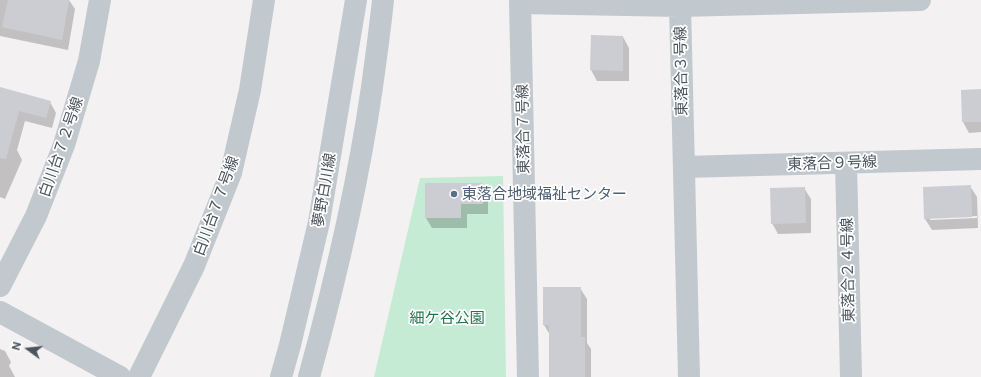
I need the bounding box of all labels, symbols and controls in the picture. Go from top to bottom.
street label: 東落合３号線 [671,26,691,116]
street label: 東落合７号線 [513,84,533,174]
street label: 白川台７２号線 [35,94,87,200]
street label: 夢野白川線 [309,152,339,228]
street label: 東落合９号線 [787,152,877,174]
street label: 白川台７７号線 [190,154,242,258]
place label: 東落合地域福祉センター [462,185,627,203]
marker: 東落合地域福祉センター [449,189,459,199]
street label: 東落合２４号線 [838,217,858,323]
park label: 細ケ谷公園 [410,309,484,327]
north arrow [8,329,48,369]
text: N [9,340,23,351]

